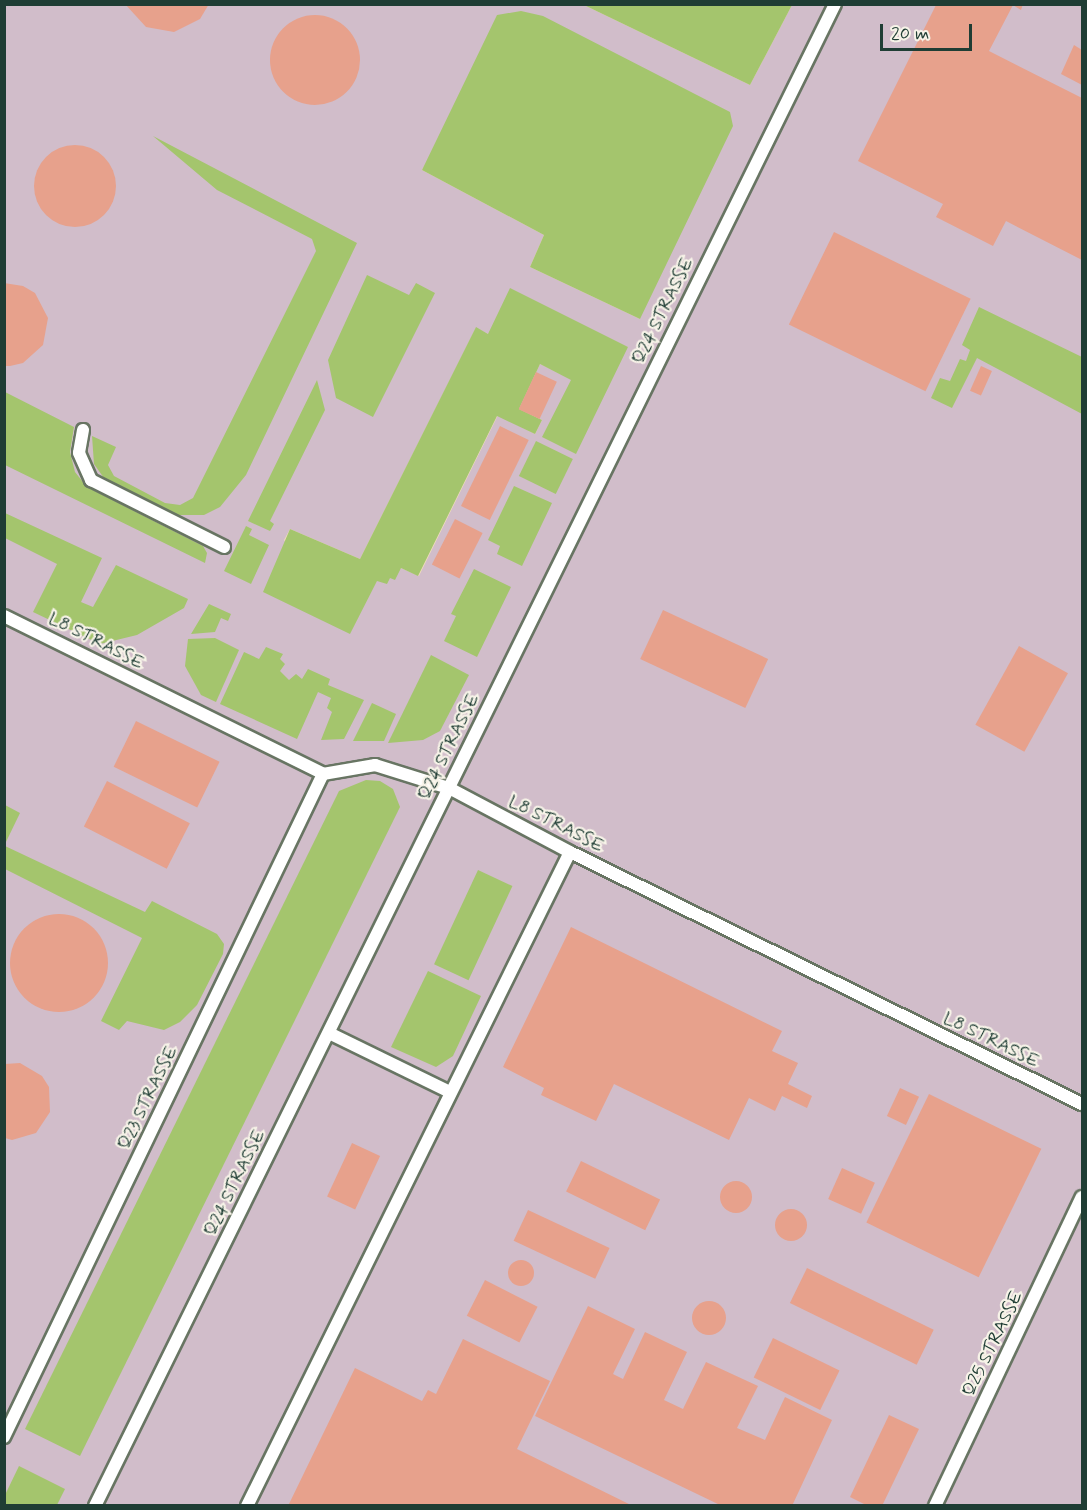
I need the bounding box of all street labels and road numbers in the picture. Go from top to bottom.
street label: Q24 STRASSE [628,254,698,368]
street label: L8 STRASSE [45,608,147,674]
street label: Q24 STRASSE [414,690,484,804]
street label: L8 STRASSE [505,791,607,857]
street label: L8 STRASSE [940,1008,1042,1072]
street label: Q23 STRASSE [114,1043,182,1153]
street label: Q24 STRASSE [200,1126,270,1240]
street label: Q25 STRASSE [958,1288,1028,1400]

